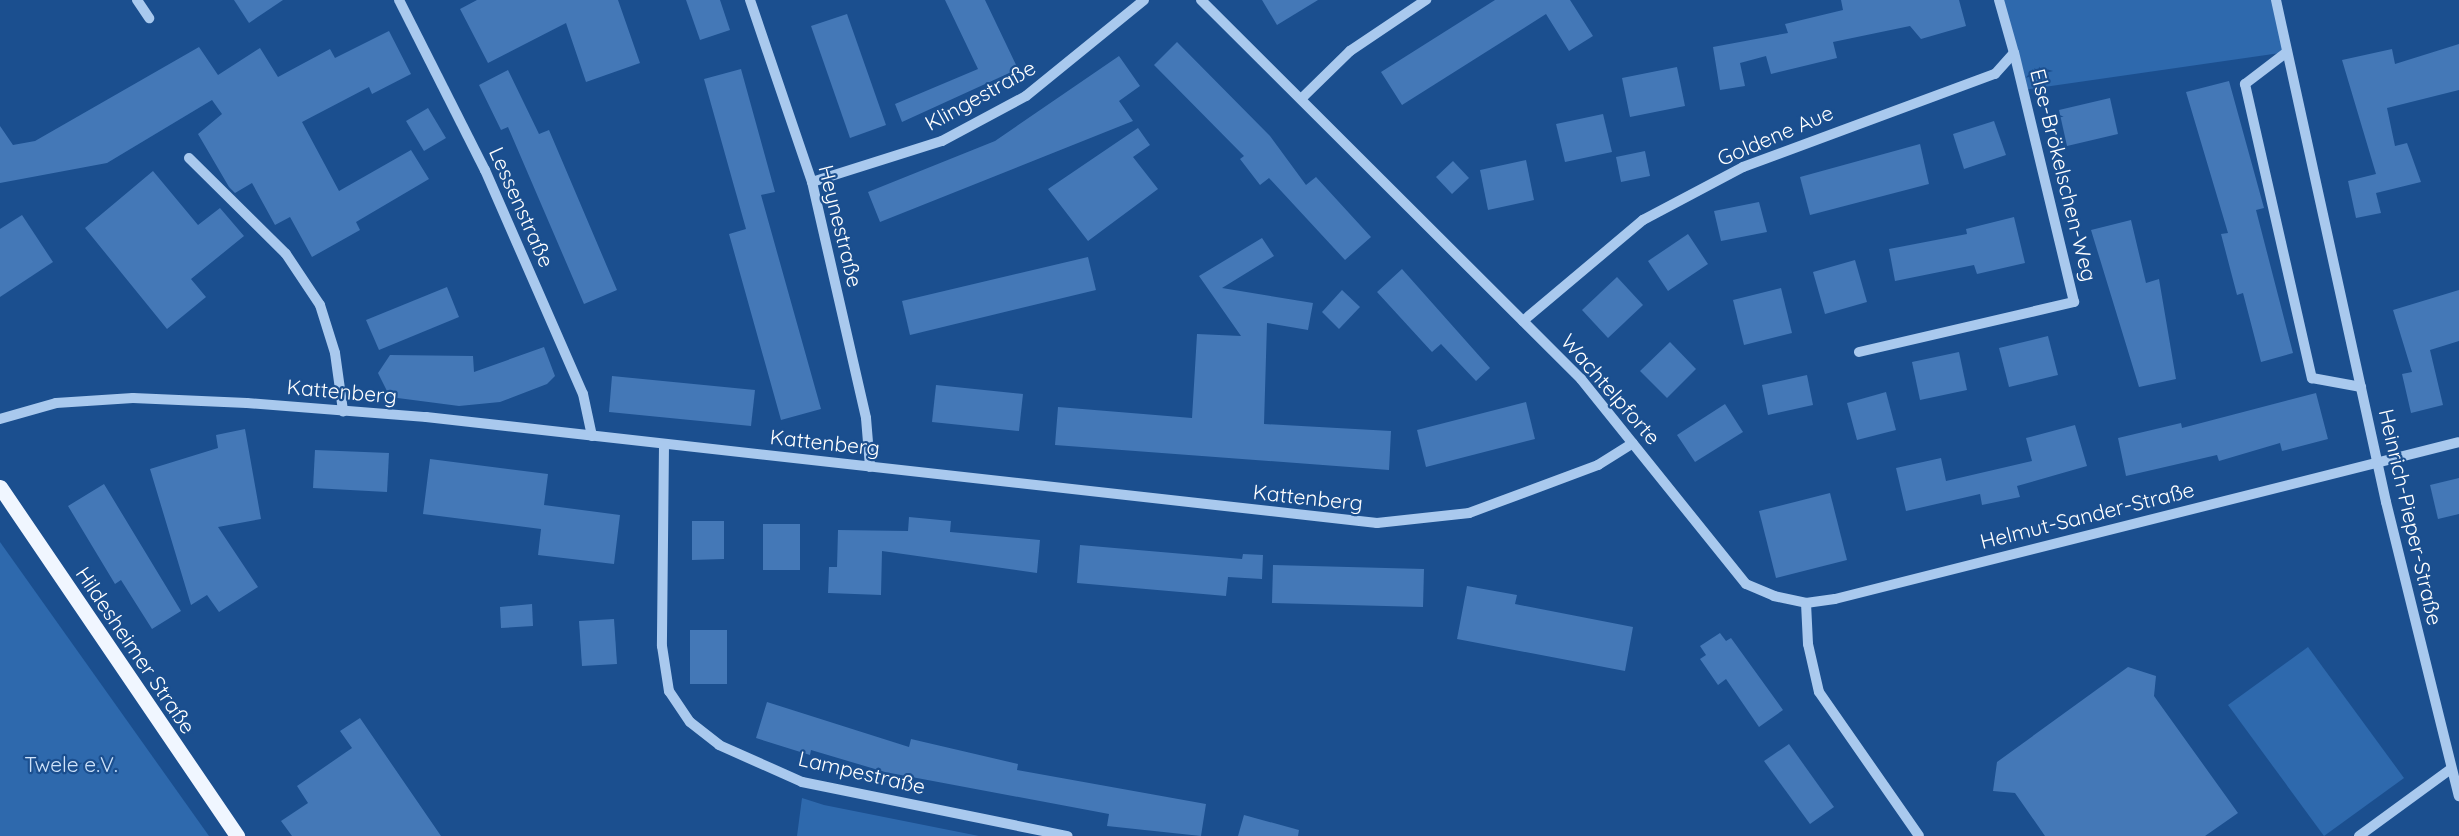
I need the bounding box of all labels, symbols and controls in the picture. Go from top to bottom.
street label: Klingestraße [920,54,1040,136]
street label: Else-Brökelschen-Weg [2025,66,2103,284]
street label: Goldene Aue [1713,99,1837,171]
street label: Lessenstraße [484,143,560,271]
street label: Heynestraße [814,162,868,290]
street label: Wachtelpforte [1556,328,1666,450]
street label: Kattenberg [286,374,398,408]
street label: Heinrich-Pieper-Straße [2374,406,2448,628]
street label: Kattenberg [769,424,881,460]
street label: Helmut-Sander-Straße [1977,476,2197,554]
street label: Kattenberg [1252,479,1364,515]
street label: Hildesheimer Straße [71,562,201,738]
street label: Lampestraße [796,745,928,799]
park label: Twele e.V. [24,751,118,777]

